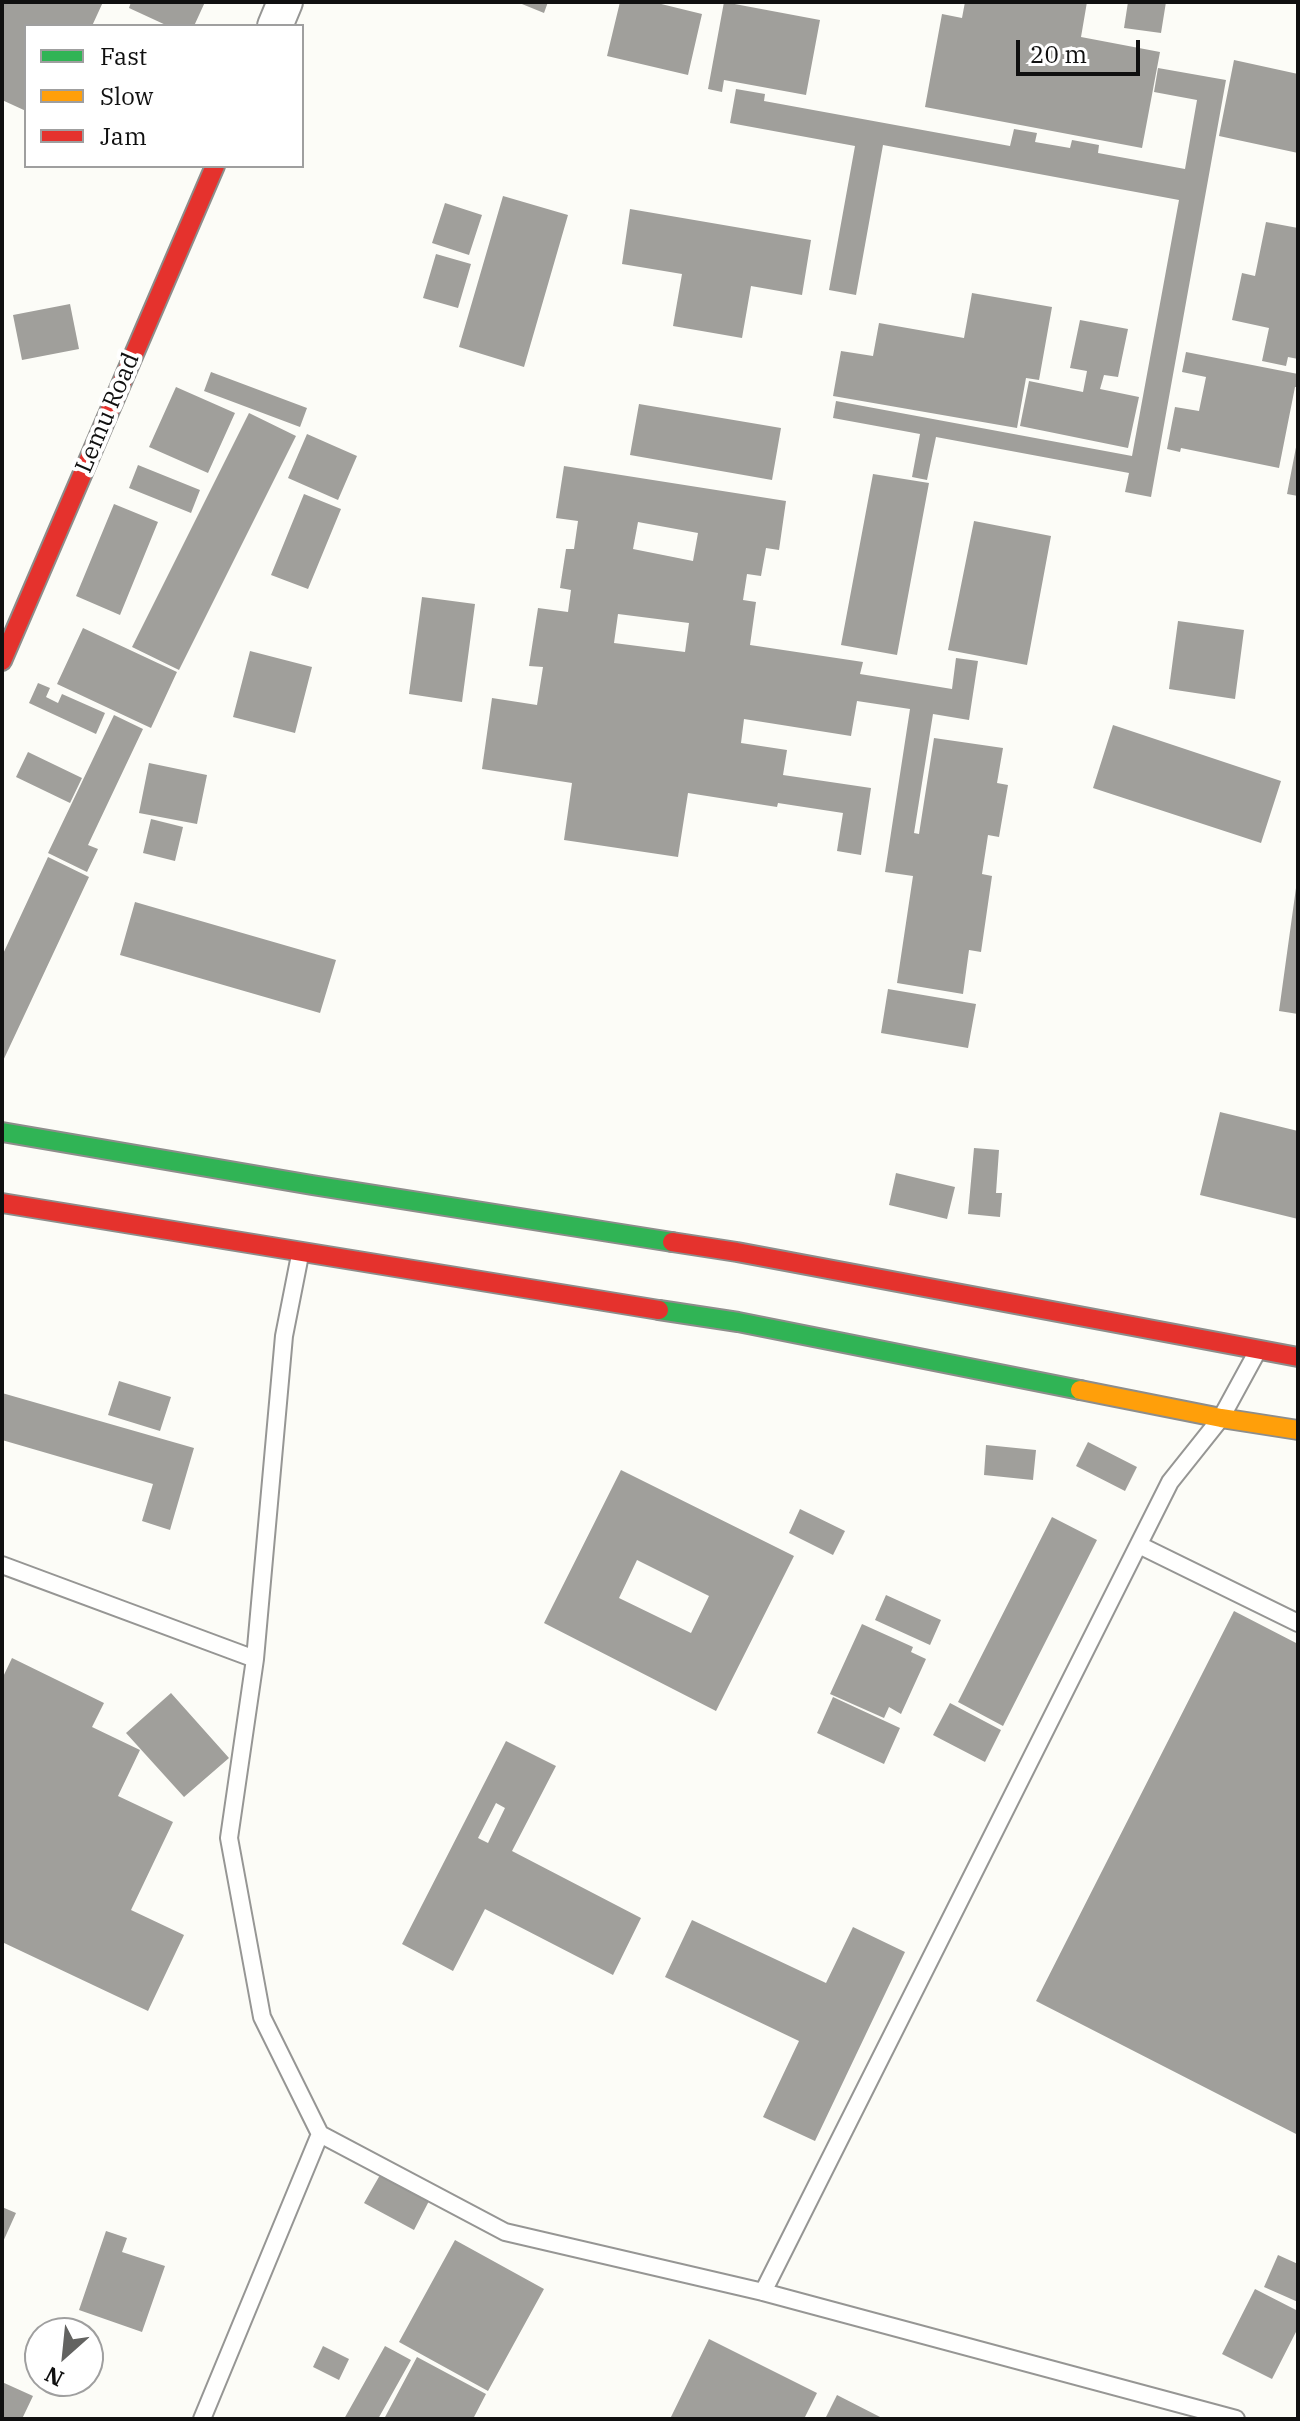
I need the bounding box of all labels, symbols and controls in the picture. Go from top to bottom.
legend [24,24,304,168]
scale bar [1020,24,1144,74]
text: 20 m [1030,38,1087,70]
text: Fast [100,40,147,72]
text: Slow [100,80,153,112]
text: Jam [100,120,147,152]
street label: Lemu Road [70,349,146,477]
north arrow [24,2317,104,2397]
text: N [39,2360,68,2394]

